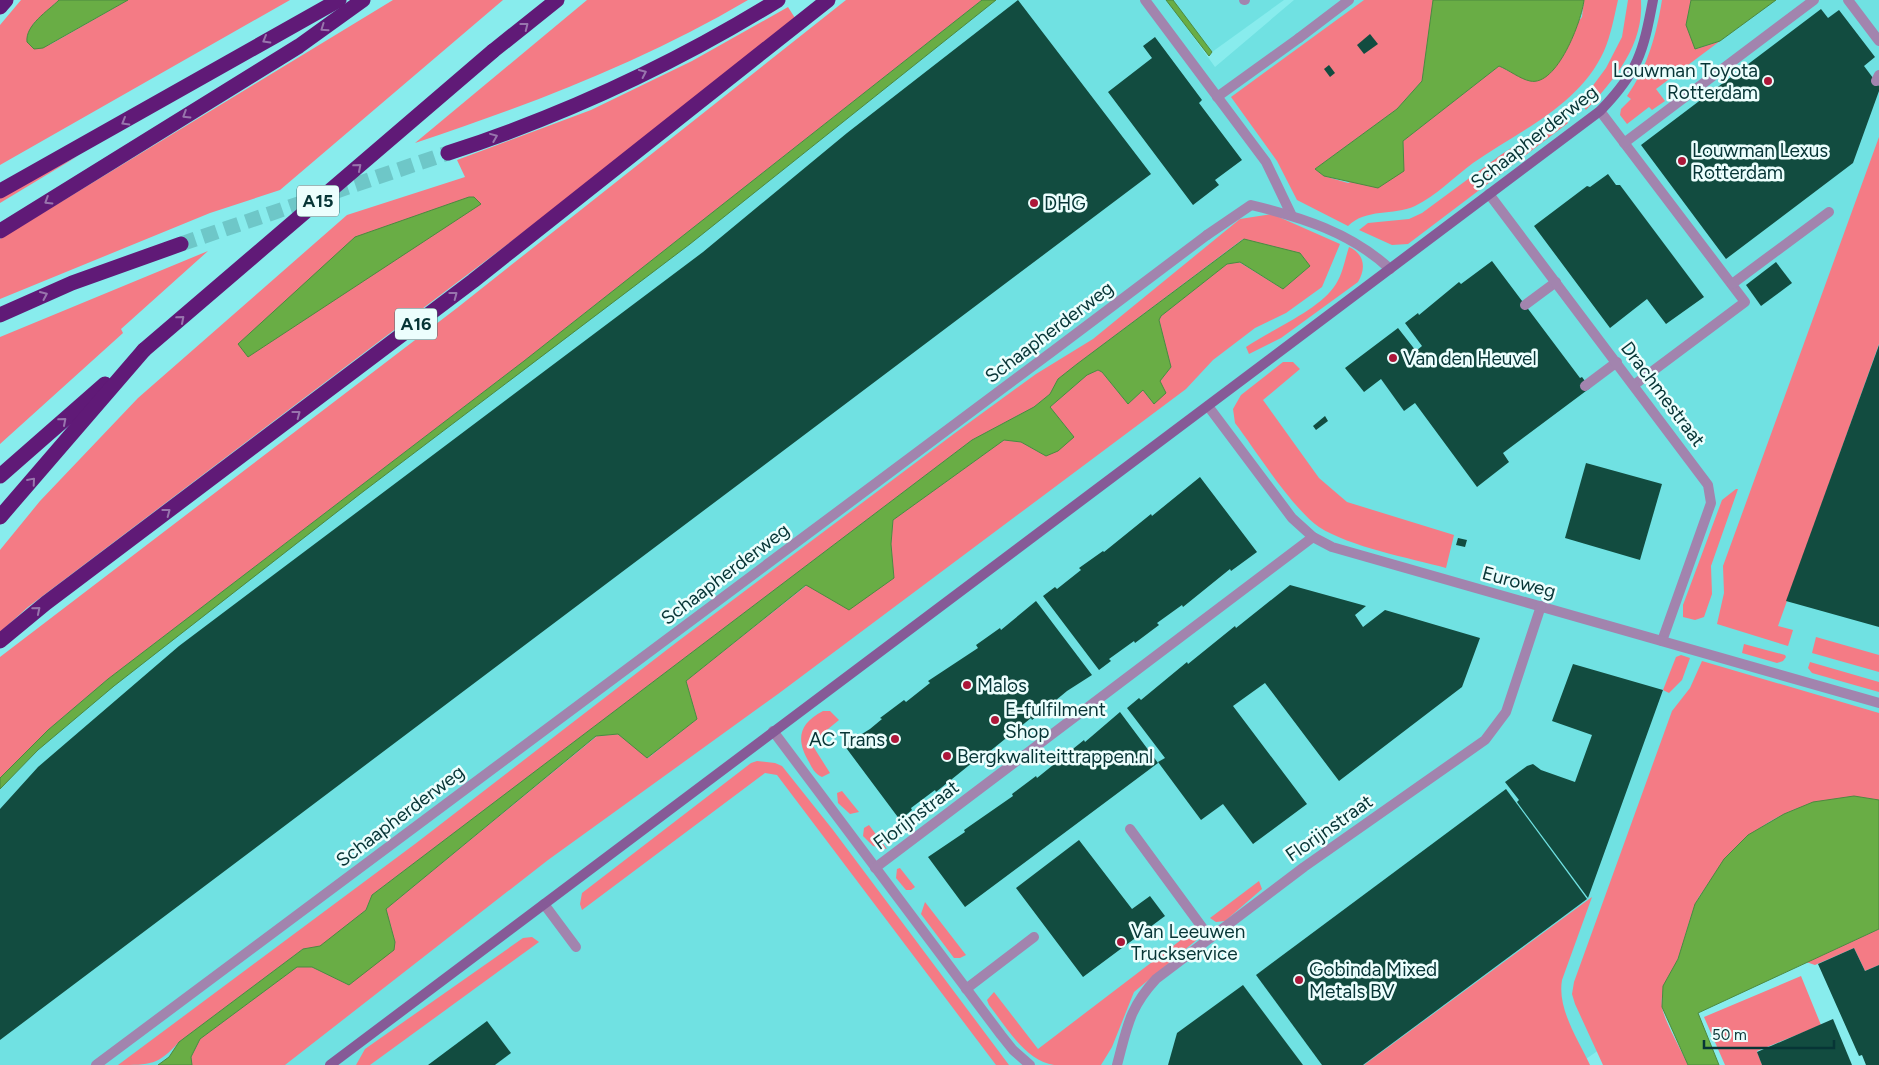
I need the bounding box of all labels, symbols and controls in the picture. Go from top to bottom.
one-way arrow [320,22,330,31]
one-way arrow [519,23,528,31]
one-way arrow [262,34,271,44]
place label: Louwman Toyota Rotterdam [1613,59,1758,104]
one-way arrow [638,68,647,79]
marker: Louwman Toyota Rotterdam [1762,75,1774,87]
street label: Schaapherderweg [1466,80,1602,194]
one-way arrow [183,108,192,118]
one-way arrow [121,115,130,125]
one-way arrow [489,133,498,143]
place label: Louwman Lexus Rotterdam [1692,139,1828,184]
marker: Louwman Lexus Rotterdam [1676,155,1688,167]
one-way arrow [352,164,361,173]
road number: A15 [297,186,339,217]
place label: DHG [1044,192,1086,215]
one-way arrow [45,194,54,204]
marker: DHG [1028,197,1040,209]
street label: Schaapherderweg [980,276,1118,388]
one-way arrow [39,291,48,302]
one-way arrow [448,292,458,301]
road number: A16 [395,308,437,339]
one-way arrow [175,316,184,324]
street label: Drachmestraat [1616,337,1710,451]
place label: Van den Heuvel [1403,347,1537,370]
marker: Van den Heuvel [1387,352,1399,364]
one-way arrow [291,411,301,420]
one-way arrow [57,418,66,427]
one-way arrow [27,477,36,486]
one-way arrow [161,509,170,517]
street label: Schaapherderweg [656,518,794,630]
street label: Euroweg [1480,561,1558,603]
one-way arrow [32,606,41,615]
place label: Malos [977,674,1027,697]
marker: Malos [961,679,973,691]
place label: E-fulfilment Shop [1005,698,1106,743]
marker: E-fulfilment Shop [989,714,1001,726]
place label: AC Trans [809,728,885,751]
marker: AC Trans [889,733,901,745]
place label: Bergkwaliteittrappen.nl [957,745,1153,768]
marker: Bergkwaliteittrappen.nl [941,750,953,762]
street label: Schaapherderweg [331,760,469,872]
street label: Florijnstraat [869,775,963,855]
street label: Florijnstraat [1281,790,1377,866]
place label: Van Leeuwen Truckservice [1131,920,1245,965]
marker: Van Leeuwen Truckservice [1115,936,1127,948]
place label: Gobinda Mixed Metals BV [1309,958,1437,1003]
marker: Gobinda Mixed Metals BV [1293,974,1305,986]
scale bar [1704,1018,1834,1050]
text: 50 m [1712,1026,1747,1044]

